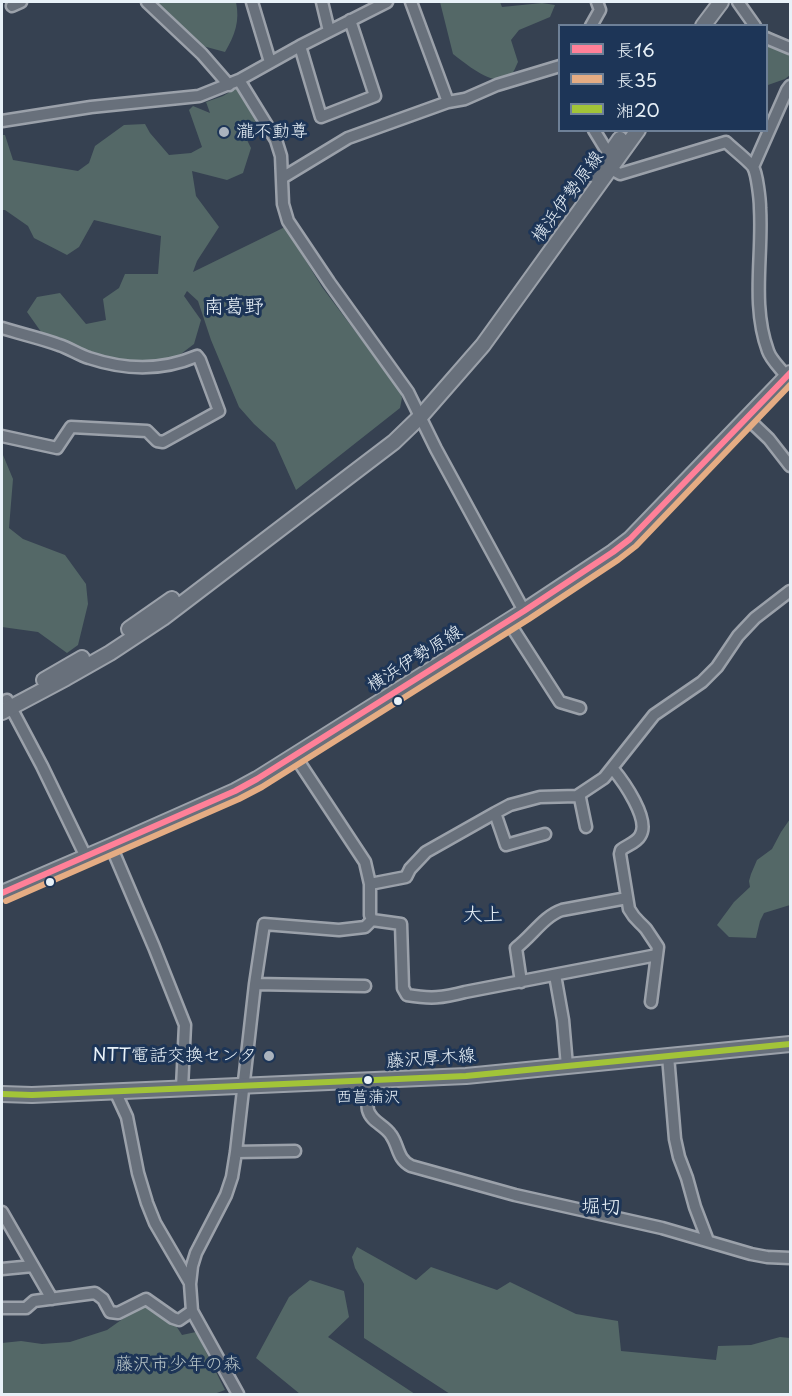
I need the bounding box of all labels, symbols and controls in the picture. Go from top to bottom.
legend [558,24,768,132]
text: 長16 [616,36,655,63]
text: 長35 [616,66,657,93]
text: 湘20 [616,96,660,123]
place label: 瀧不動尊 [236,121,308,143]
marker: 瀧不動尊 [217,125,231,139]
street label: 横浜伊勢原線 [528,147,608,247]
district label: 南葛野 [204,295,264,319]
street label: 横浜伊勢原線 [363,621,467,697]
unlabelled marker [392,695,404,707]
unlabelled marker [44,876,56,888]
district label: 大上 [463,903,503,927]
place label: NTT電話交換センタ [92,1045,257,1067]
street label: 藤沢厚木線 [385,1045,477,1073]
marker: NTT電話交換センタ [262,1049,276,1063]
marker: 西菖蒲沢 [362,1074,374,1086]
place label: 西菖蒲沢 [336,1088,400,1108]
district label: 堀切 [581,1195,621,1219]
park label: 藤沢市少年の森 [115,1354,241,1376]

